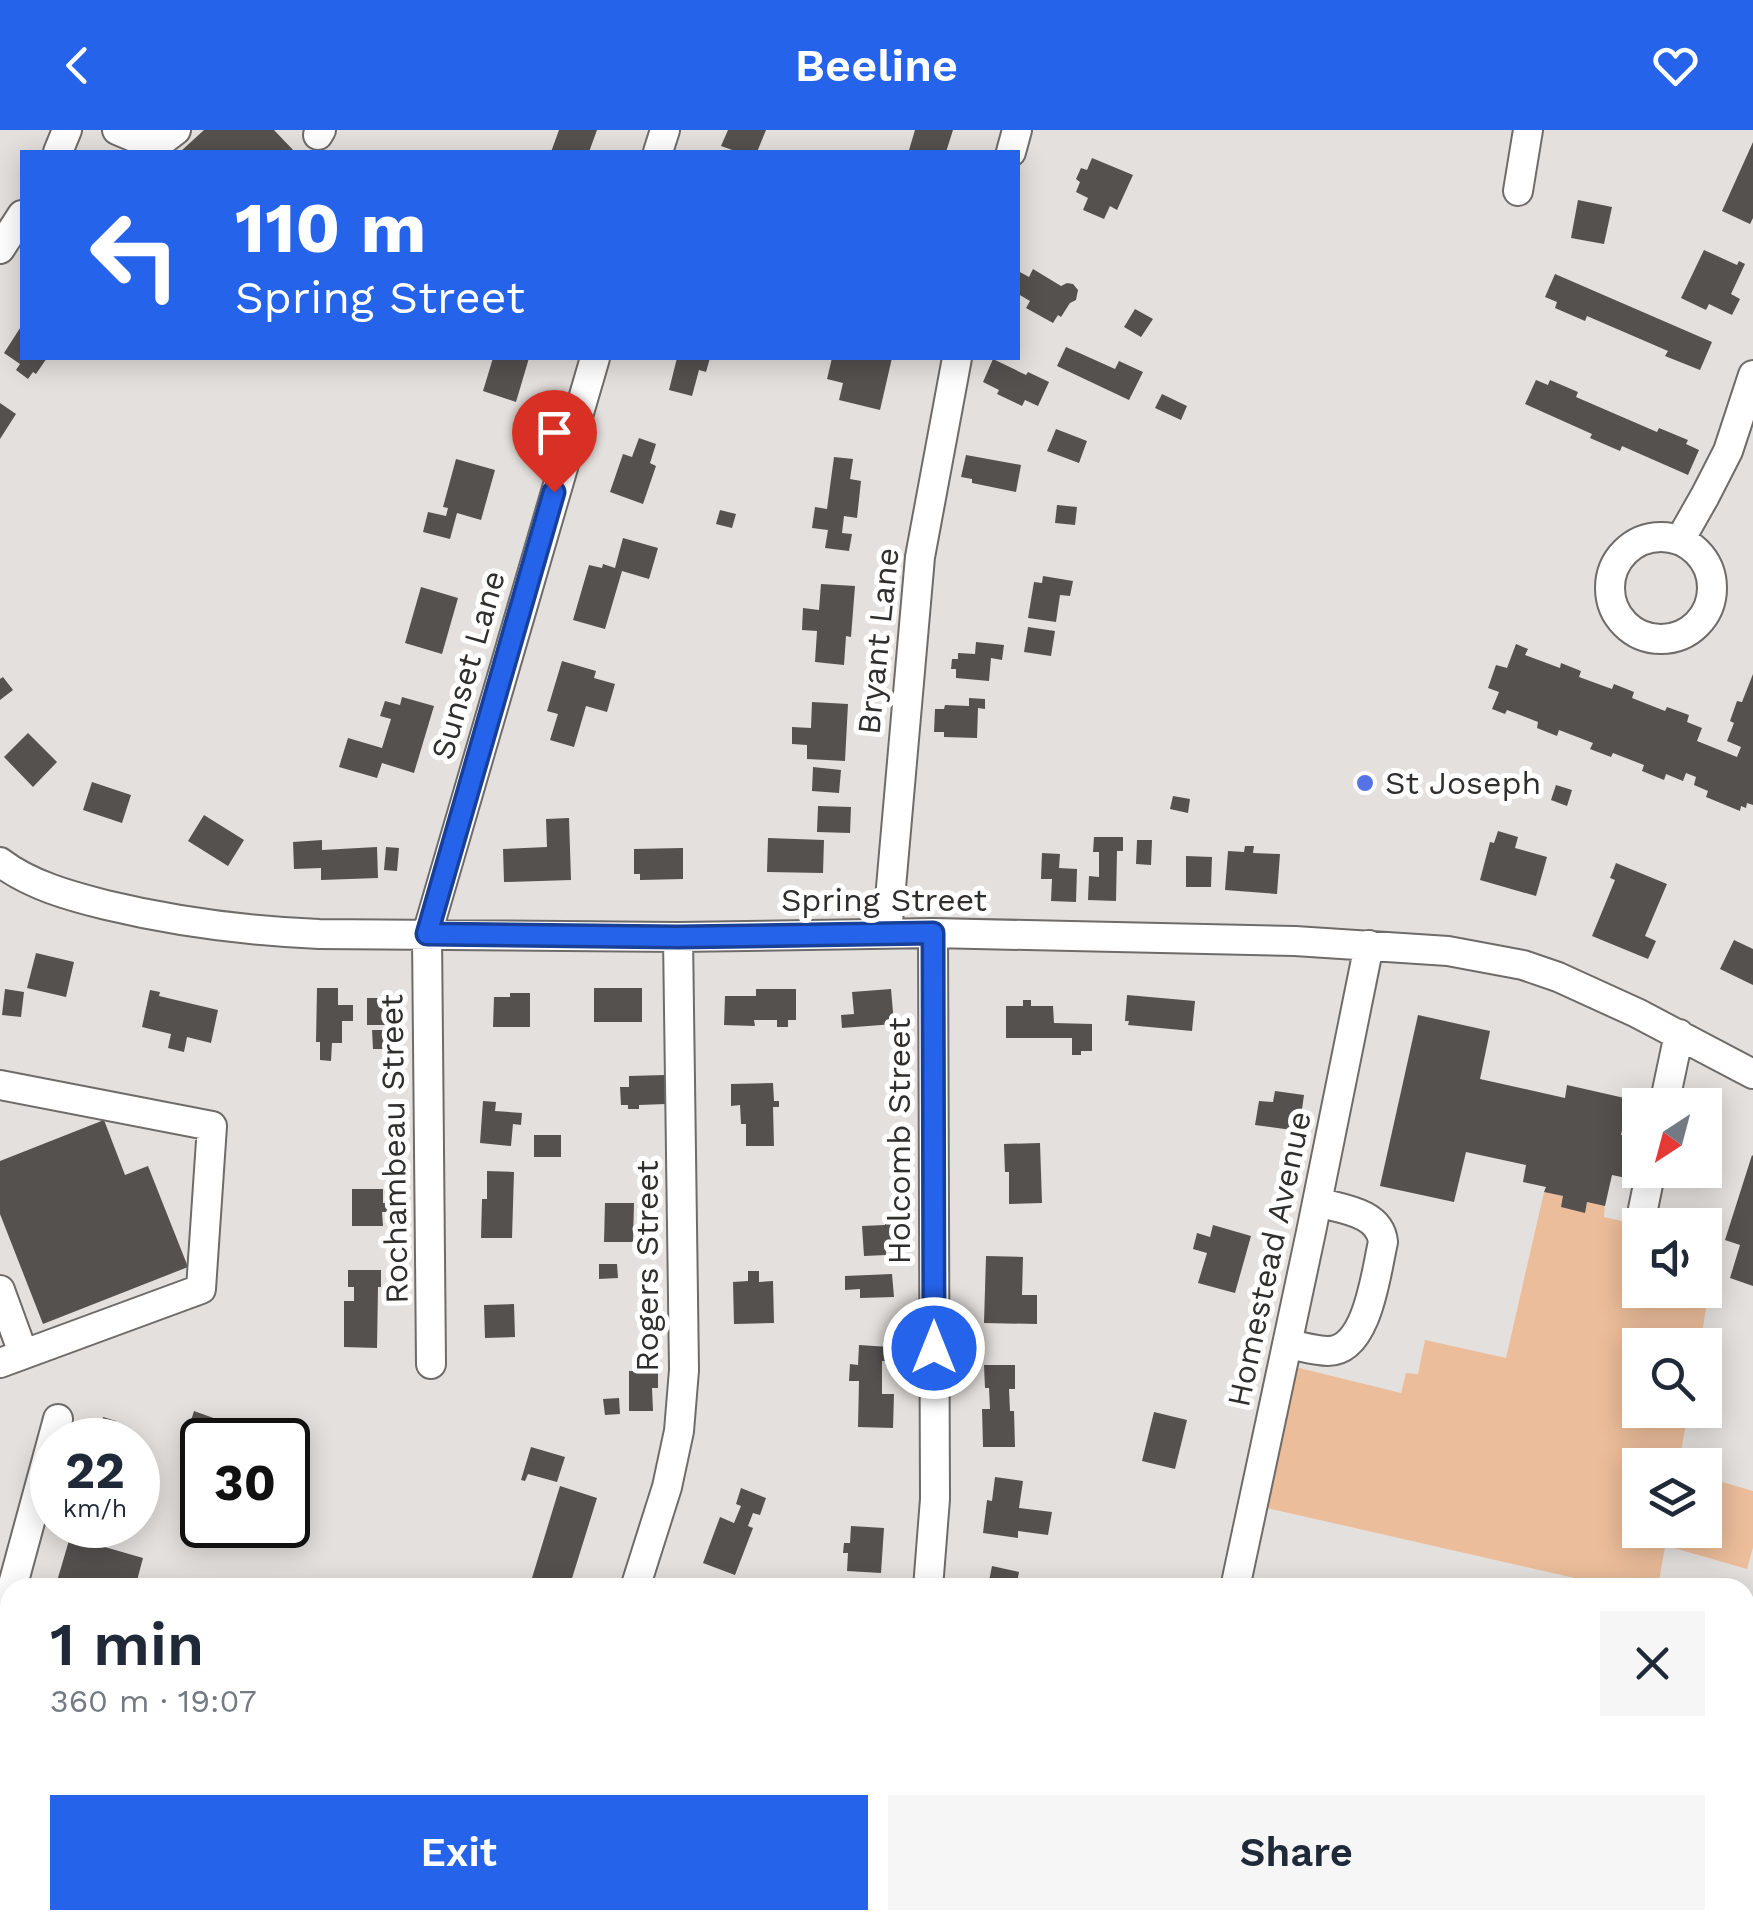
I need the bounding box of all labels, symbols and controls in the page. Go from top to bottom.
icon: back [50,38,105,93]
icon: heart [1648,38,1703,93]
text: Beeline [795,39,958,92]
text: 110 m [235,187,426,269]
icon: left [70,190,200,320]
text: Spring Street [235,271,525,324]
pin [512,390,597,493]
icon: arrive [527,405,582,460]
street label: Bryant Lane [849,546,907,736]
street label: Sunset Lane [423,566,513,764]
place label: St Joseph [1385,764,1541,802]
marker: St Joseph [1354,772,1376,794]
street label: Spring Street [781,881,987,919]
street label: Rochambeau Street [372,994,416,1304]
street label: Holcomb Street [880,1017,918,1265]
north arrow [1622,1088,1722,1188]
map controls [1622,1088,1722,1548]
street label: Homestead Avenue [1219,1108,1319,1410]
street label: Rogers Street [628,1160,666,1372]
button: sound [1622,1208,1722,1308]
position arrow [882,1296,986,1400]
button: search [1622,1328,1722,1428]
speed limit sign: 30 [180,1418,310,1548]
text: 22 [65,1441,125,1500]
button: layers [1622,1448,1722,1548]
text: km/h [63,1494,127,1523]
text: 1 min [50,1609,204,1680]
button: close [1600,1611,1705,1716]
text: 360 m · 19:07 [50,1682,257,1720]
button: Exit [50,1795,868,1910]
button: Share [888,1795,1705,1910]

